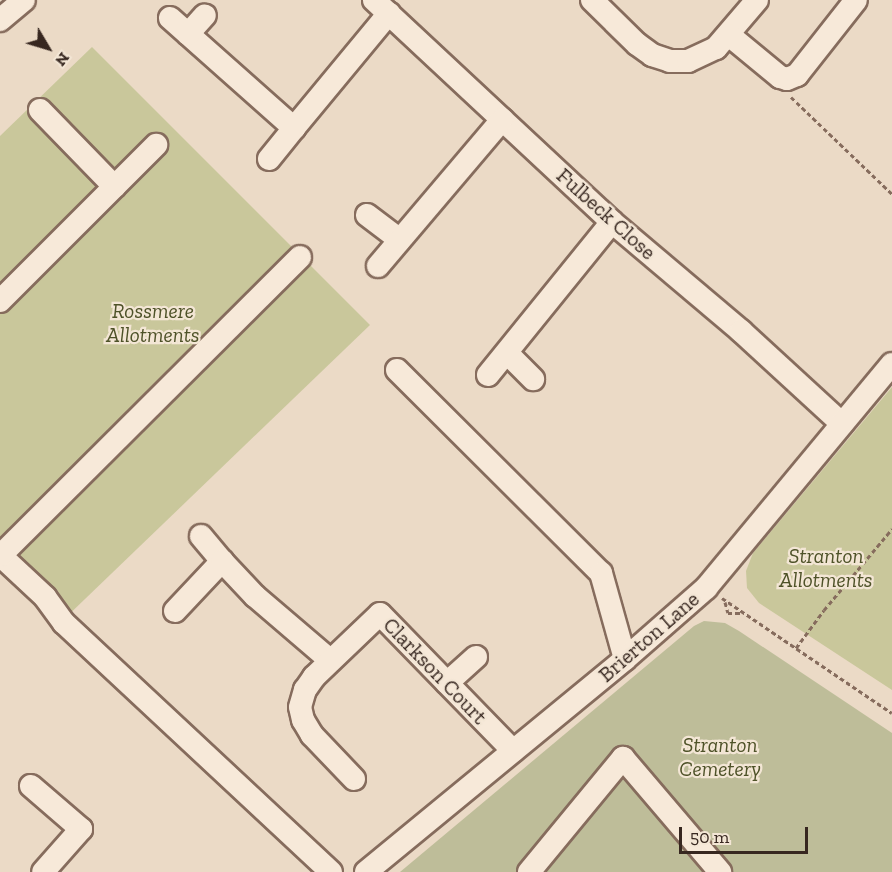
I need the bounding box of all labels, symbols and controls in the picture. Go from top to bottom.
north arrow [18,18,78,78]
text: N [51,49,74,70]
street label: Fulbeck Close [551,163,661,265]
park label: Rossmere Allotments [106,298,200,348]
park label: Stranton Allotments [779,543,873,593]
street label: Brierton Lane [594,587,704,687]
street label: Clarkson Court [378,612,492,730]
park label: Stranton Cemetery [679,732,761,782]
scale bar [682,815,811,853]
text: 50 m [690,826,729,848]

